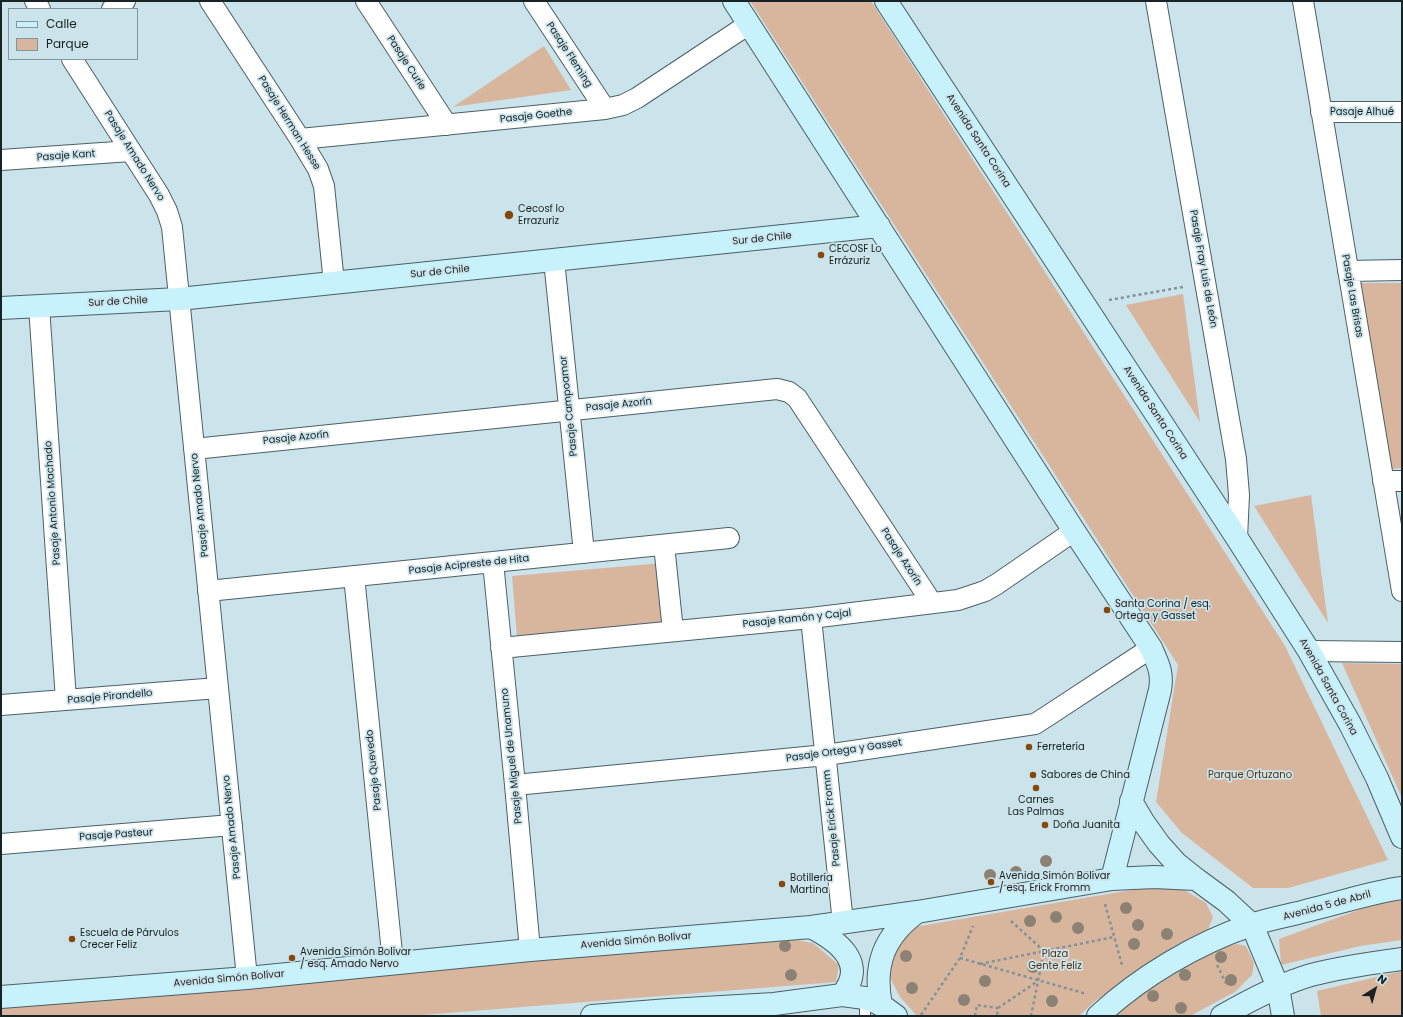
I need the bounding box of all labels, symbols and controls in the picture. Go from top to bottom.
legend [8,8,138,60]
text: Calle [46,15,77,32]
street label: Pasaje Fleming [543,20,595,90]
street label: Pasaje Curie [384,34,428,92]
text: Parque [46,35,89,52]
street label: Pasaje Herman Hesse [255,74,323,172]
street label: Avenida Santa Corina [943,92,1013,190]
street label: Pasaje Goethe [499,106,573,126]
street label: Pasaje Alhué [1330,106,1394,118]
street label: Pasaje Amado Nervo [101,109,167,203]
street label: Pasaje Kant [36,148,96,164]
place label: Cecosf lo Errazuriz [518,203,564,226]
marker: Cecosf lo Errazuriz [503,209,515,221]
street label: Pasaje Fray Luis de León [1187,209,1219,329]
street label: Sur de Chile [732,230,792,248]
place label: CECOSF Lo Errázuriz [829,243,882,266]
marker: CECOSF Lo Errázuriz [816,250,826,260]
street label: Pasaje Las Brisas [1339,253,1365,339]
street label: Sur de Chile [410,263,470,281]
street label: Sur de Chile [88,294,148,310]
street label: Pasaje Campoamor [558,355,580,457]
street label: Avenida Santa Corina [1120,364,1190,462]
street label: Pasaje Azorín [585,396,653,414]
street label: Pasaje Azorín [262,429,330,447]
street label: Pasaje Antonio Machado [43,440,63,566]
street label: Pasaje Amado Nervo [189,452,211,558]
street label: Pasaje Azorín [878,526,924,588]
street label: Pasaje Acipreste de Hita [408,553,530,577]
place label: Santa Corina / esq. Ortega y Gasset [1115,598,1211,622]
marker: Santa Corina / esq. Ortega y Gasset [1102,605,1112,615]
street label: Pasaje Ramón y Cajal [742,607,852,631]
street label: Avenida Santa Corina [1296,636,1360,738]
street label: Pasaje Pirandello [67,687,153,707]
street label: Pasaje Miguel de Unamuno [499,688,525,824]
street label: Pasaje Quevedo [364,729,384,811]
street label: Pasaje Ortega y Gasset [785,737,903,765]
place label: Ferretería [1037,741,1085,753]
marker: Ferretería [1024,742,1034,752]
street label: Pasaje Erick Fromm [821,769,843,867]
place label: Sabores de China [1041,769,1130,781]
park label: Parque Ortuzano [1208,769,1292,781]
marker: Sabores de China [1028,770,1038,780]
street label: Pasaje Amado Nervo [221,774,243,880]
marker: Carnes Las Palmas [1031,783,1041,793]
place label: Carnes Las Palmas [1008,794,1064,818]
place label: Doña Juanita [1053,819,1120,831]
marker: Doña Juanita [1040,820,1050,830]
street label: Pasaje Pasteur [79,826,153,844]
place label: Avenida Simón Bolívar / esq. Erick Fromm [999,870,1110,894]
place label: Botillería Martina [790,872,833,896]
marker: Avenida Simón Bolívar / esq. Erick Fromm [986,877,996,887]
marker: Botillería Martina [777,879,787,889]
street label: Avenida 5 de Abril [1282,889,1372,923]
place label: Escuela de Párvulos Crecer Feliz [80,927,179,950]
street label: Avenida Simón Bolívar [580,930,692,952]
marker: Escuela de Párvulos Crecer Feliz [67,934,77,944]
place label: Avenida Simón Bolívar / esq. Amado Nervo [300,946,411,970]
park label: Plaza Gente Feliz [1028,948,1082,972]
marker: Avenida Simón Bolívar / esq. Amado Nervo [287,953,297,963]
street label: Avenida Simón Bolívar [173,968,285,990]
north arrow [1355,969,1395,1009]
text: N [1374,971,1390,988]

